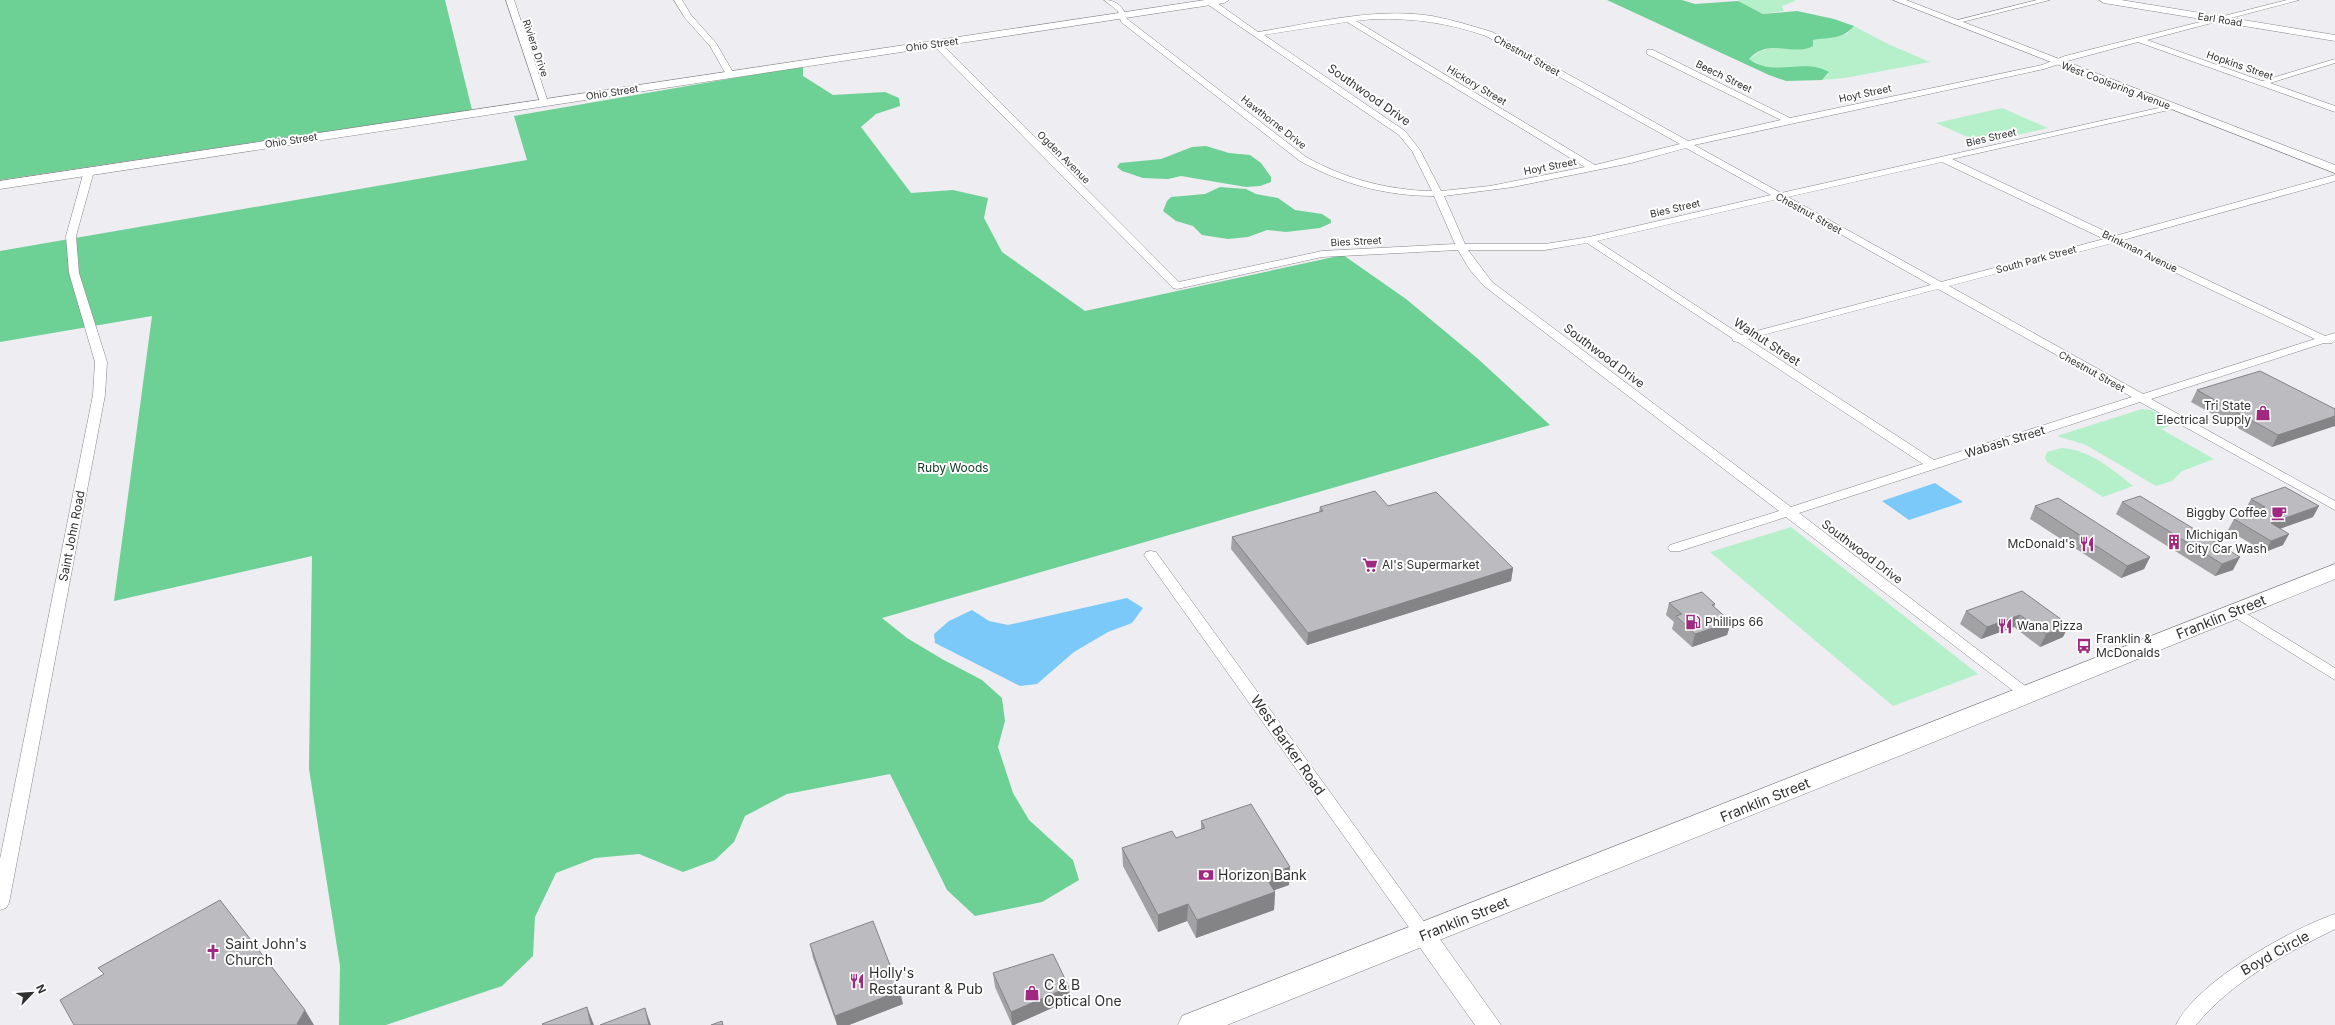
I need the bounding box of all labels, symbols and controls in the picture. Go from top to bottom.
street label: Earl Road [2197,10,2243,28]
street label: Riviera Drive [521,18,551,78]
street label: Chestnut Street [1492,32,1563,78]
street label: Ohio Street [905,34,960,54]
street label: Hopkins Street [2205,48,2276,82]
street label: Beech Street [1694,57,1755,95]
street label: West Coolspring Avenue [2060,59,2172,111]
street label: Southwood Drive [1325,60,1414,129]
street label: Hickory Street [1445,62,1510,108]
street label: Hoyt Street [1838,81,1893,104]
street label: Ohio Street [585,82,640,102]
street label: Hawthorne Drive [1239,93,1309,151]
street label: Bies Street [1965,125,2018,149]
street label: Ogden Avenue [1035,128,1093,186]
street label: Ohio Street [264,130,319,150]
street label: Hoyt Street [1523,155,1578,177]
street label: Chestnut Street [1774,190,1845,236]
street label: Bies Street [1649,196,1702,220]
street label: Brinkman Avenue [2100,228,2180,275]
street label: Bies Street [1330,234,1383,248]
street label: South Park Street [1994,242,2078,276]
street label: Walnut Street [1731,315,1803,369]
street label: Southwood Drive [1561,320,1648,391]
street label: Chestnut Street [2057,348,2128,394]
place label: Tri State Electrical Supply [2156,398,2251,427]
shop icon: Tri State Electrical Supply [2254,404,2272,422]
street label: Wabash Street [1963,422,2047,461]
park label: Ruby Woods [917,460,989,475]
street label: Saint John Road [55,489,88,583]
cafe icon: Biggby Coffee [2270,504,2288,522]
place label: Biggby Coffee [2186,505,2267,520]
street label: Southwood Drive [1819,516,1906,587]
place label: Michigan City Car Wash [2186,527,2267,556]
building icon: Michigan City Car Wash [2165,533,2183,551]
restaurant icon: McDonald's [2078,535,2096,553]
place label: McDonald's [2007,536,2075,551]
supermarket icon: Al's Supermarket [1361,556,1379,574]
place label: Al's Supermarket [1382,557,1480,572]
street label: Franklin Street [2173,591,2269,642]
fuel station icon: Phillips 66 [1684,613,1702,631]
place label: Phillips 66 [1705,614,1763,629]
restaurant icon: Wana Pizza [1996,617,2014,635]
place label: Wana Pizza [2017,618,2083,633]
place label: Franklin & McDonalds [2096,631,2160,660]
bus stop icon: Franklin & McDonalds [2075,637,2093,655]
street label: West Barker Road [1248,691,1329,798]
street label: Franklin Street [1717,774,1813,825]
bank icon: Horizon Bank [1197,866,1215,884]
place label: Horizon Bank [1218,866,1307,883]
street label: Franklin Street [1416,893,1512,944]
street label: Boyd Circle [2238,927,2312,978]
place label: Saint John's Church [225,935,307,968]
church icon: Saint John's Church [204,943,222,961]
place label: Holly's Restaurant & Pub [869,964,983,997]
restaurant icon: Holly's Restaurant & Pub [848,972,866,990]
north arrow [12,973,52,1013]
place label: C & B Optical One [1044,976,1122,1009]
text: N [33,982,49,996]
shop icon: C & B Optical One [1023,984,1041,1002]

